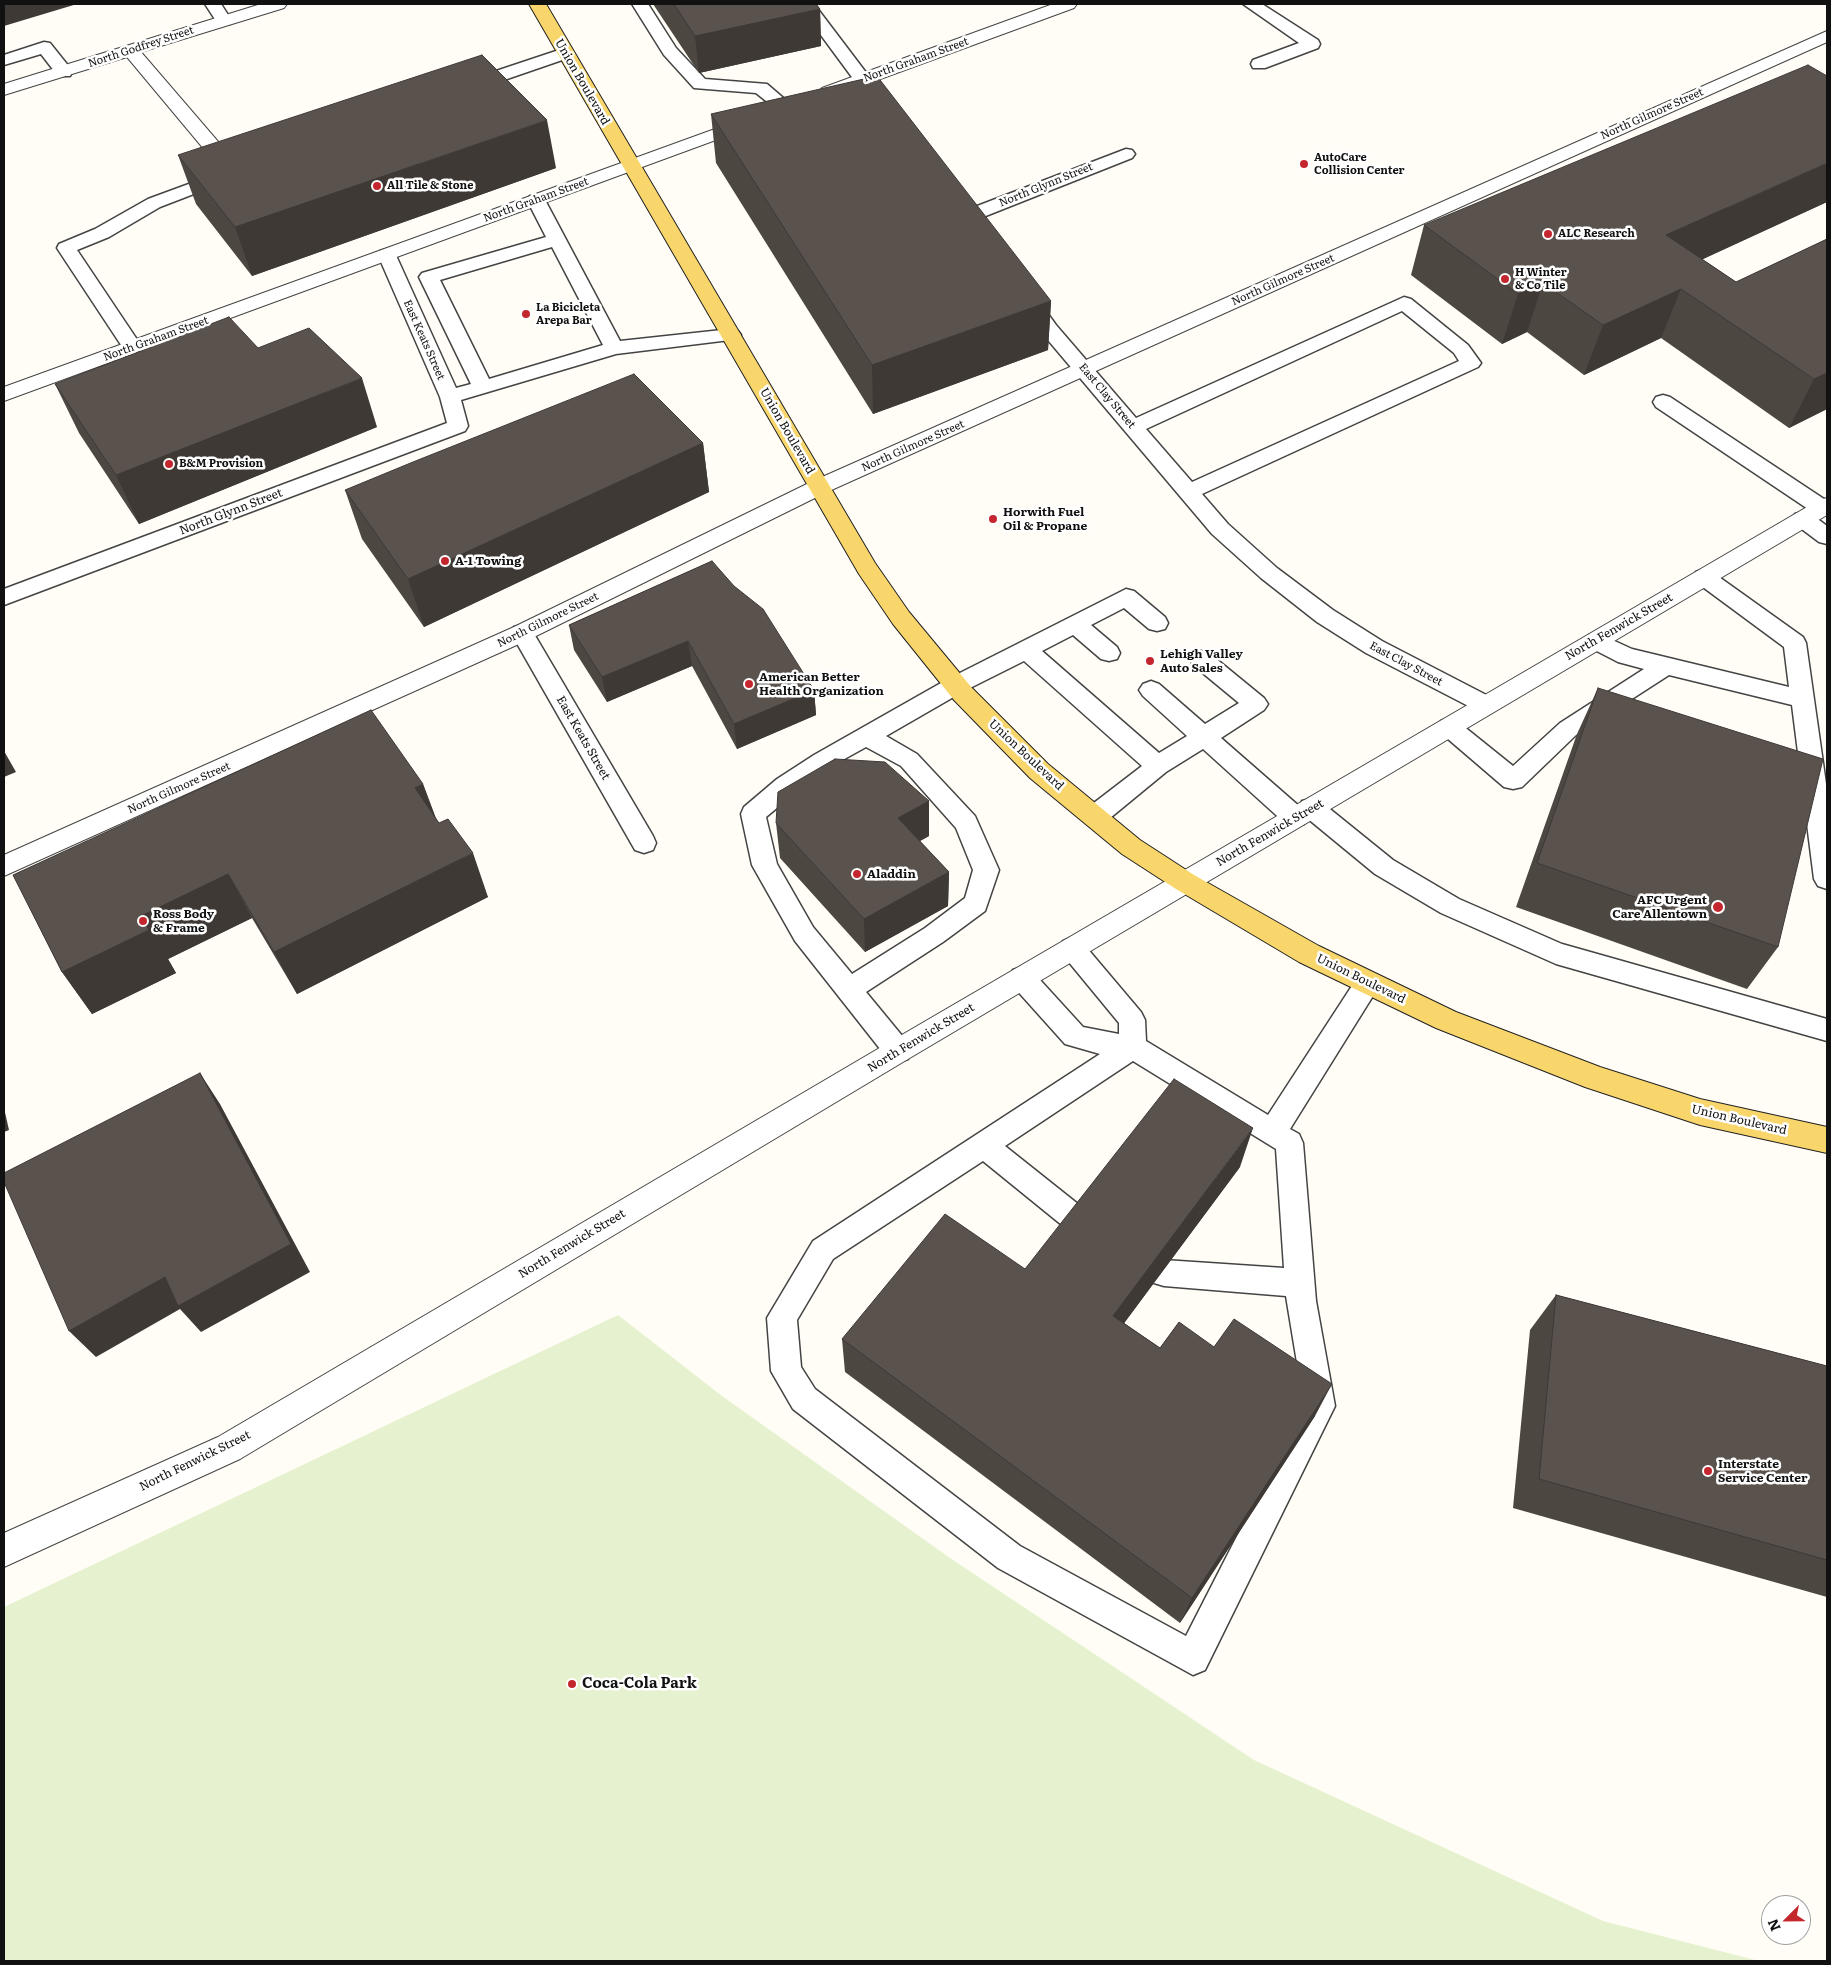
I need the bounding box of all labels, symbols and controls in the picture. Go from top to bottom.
street label: North Godfrey Street [86,24,196,70]
street label: North Graham Street [862,35,970,85]
street label: Union Boulevard [551,36,613,128]
street label: North Gilmore Street [1599,85,1705,143]
place label: AutoCare Collision Center [1314,151,1404,177]
marker: AutoCare Collision Center [1298,158,1310,170]
street label: North Glynn Street [997,160,1095,210]
street label: North Graham Street [482,175,590,225]
place label: All Tile & Stone [387,179,473,193]
marker: All Tile & Stone [371,180,383,192]
place label: ALC Research [1558,227,1635,241]
marker: ALC Research [1542,228,1554,240]
street label: North Gilmore Street [1230,251,1336,309]
place label: H Winter & Co Tile [1515,266,1567,292]
marker: H Winter & Co Tile [1499,273,1511,285]
street label: East Keats Street [400,298,448,382]
place label: La Bicicleta Arepa Bar [536,301,600,327]
marker: La Bicicleta Arepa Bar [520,308,532,320]
street label: North Graham Street [102,314,210,364]
street label: East Clay Street [1076,361,1138,431]
street label: Union Boulevard [756,385,818,477]
street label: North Gilmore Street [860,417,966,475]
place label: B&M Provision [179,457,263,471]
marker: B&M Provision [163,458,175,470]
street label: North Glynn Street [177,486,285,538]
place label: Horwith Fuel Oil & Propane [1003,505,1087,533]
marker: Horwith Fuel Oil & Propane [987,513,999,525]
place label: A-1 Towing [455,554,521,568]
marker: A-1 Towing [439,555,451,567]
street label: North Gilmore Street [495,590,601,650]
street label: North Fenwick Street [1563,590,1675,664]
street label: East Clay Street [1367,639,1445,689]
place label: Lehigh Valley Auto Sales [1160,647,1243,675]
marker: Lehigh Valley Auto Sales [1144,655,1156,667]
place label: American Better Health Organization [759,670,884,698]
marker: American Better Health Organization [743,678,755,690]
street label: East Keats Street [553,694,613,782]
street label: Union Boulevard [986,717,1066,793]
street label: North Gilmore Street [126,759,232,817]
street label: North Fenwick Street [1214,796,1326,870]
place label: Aladdin [867,867,916,881]
marker: Aladdin [851,868,863,880]
place label: AFC Urgent Care Allentown [1612,893,1707,921]
marker: AFC Urgent Care Allentown [1711,900,1725,914]
place label: Ross Body & Frame [153,907,214,935]
marker: Ross Body & Frame [137,915,149,927]
street label: Union Boulevard [1314,951,1408,1007]
street label: North Fenwick Street [865,1000,977,1076]
street label: Union Boulevard [1690,1102,1788,1138]
street label: North Fenwick Street [516,1206,628,1282]
street label: North Fenwick Street [137,1428,253,1494]
place label: Interstate Service Center [1718,1457,1807,1485]
marker: Interstate Service Center [1702,1465,1714,1477]
place label: Coca-Cola Park [582,1675,697,1693]
marker: Coca-Cola Park [566,1678,578,1690]
north arrow [1761,1895,1811,1945]
text: N [1762,1916,1785,1935]

